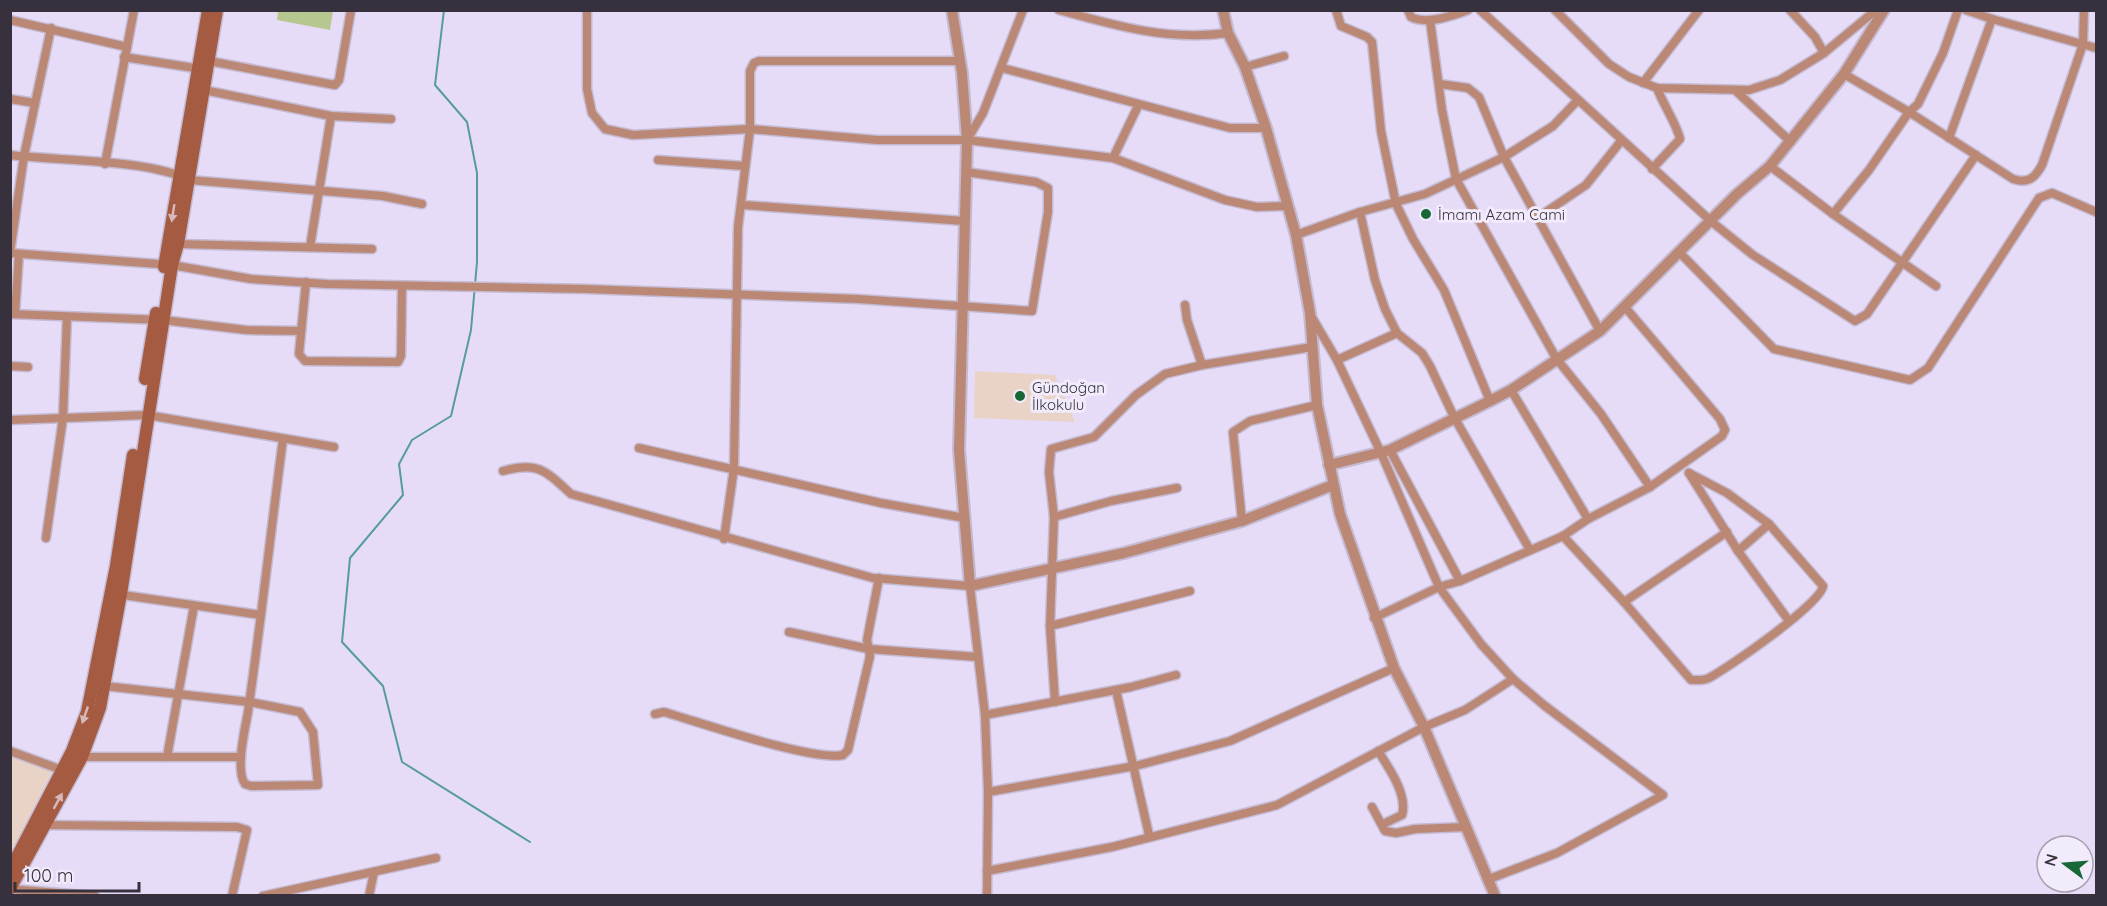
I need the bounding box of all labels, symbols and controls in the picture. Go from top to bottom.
one-way arrow [168,204,177,223]
place label: İmamı Azam Cami [1438,205,1565,224]
marker: İmamı Azam Cami [1419,207,1433,221]
place label: Gündoğan İlkokulu [1032,378,1105,414]
marker: Gündoğan İlkokulu [1013,389,1027,403]
one-way arrow [80,706,90,724]
one-way arrow [53,792,63,809]
north arrow [2035,834,2095,894]
text: N [2039,851,2062,868]
scale bar [15,855,140,893]
text: 100 m [24,864,73,887]

